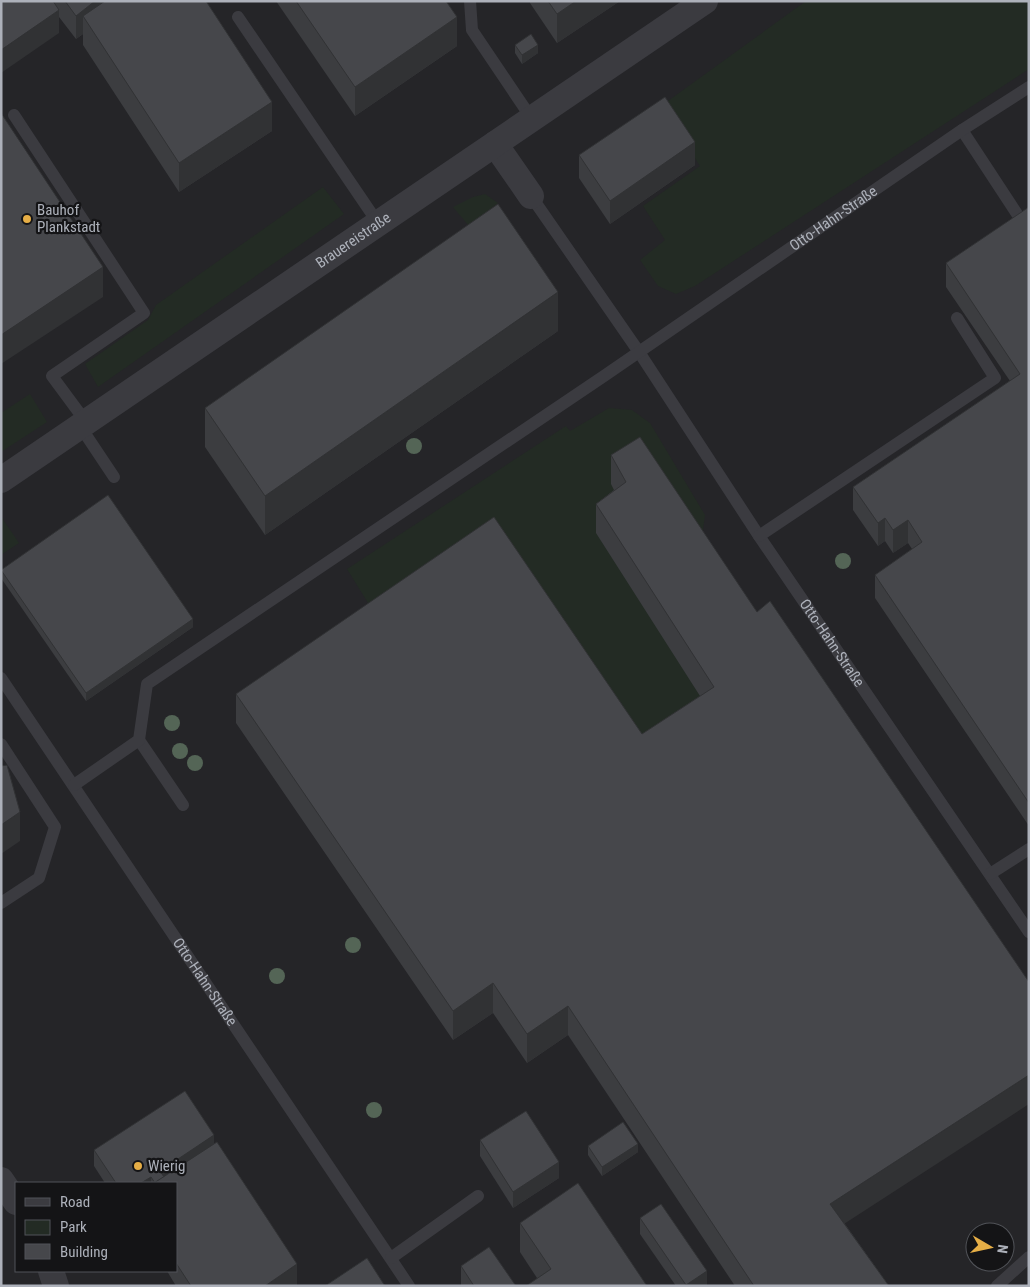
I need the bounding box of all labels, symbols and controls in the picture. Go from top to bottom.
street label: Otto-Hahn-Straße [786,182,881,255]
place label: Bauhof Plankstadt [37,201,100,236]
street label: Brauereistraße [312,209,394,272]
marker: Bauhof Plankstadt [21,213,33,225]
street label: Otto-Hahn-Straße [796,596,868,690]
street label: Otto-Hahn-Straße [169,934,241,1029]
place label: Wierig [148,1157,185,1175]
marker: Wierig [132,1160,144,1172]
legend [15,1182,178,1272]
text: Road [60,1193,90,1211]
text: Park [60,1218,87,1236]
north arrow [965,1222,1015,1272]
text: Building [60,1243,108,1261]
text: N [994,1244,1011,1255]

